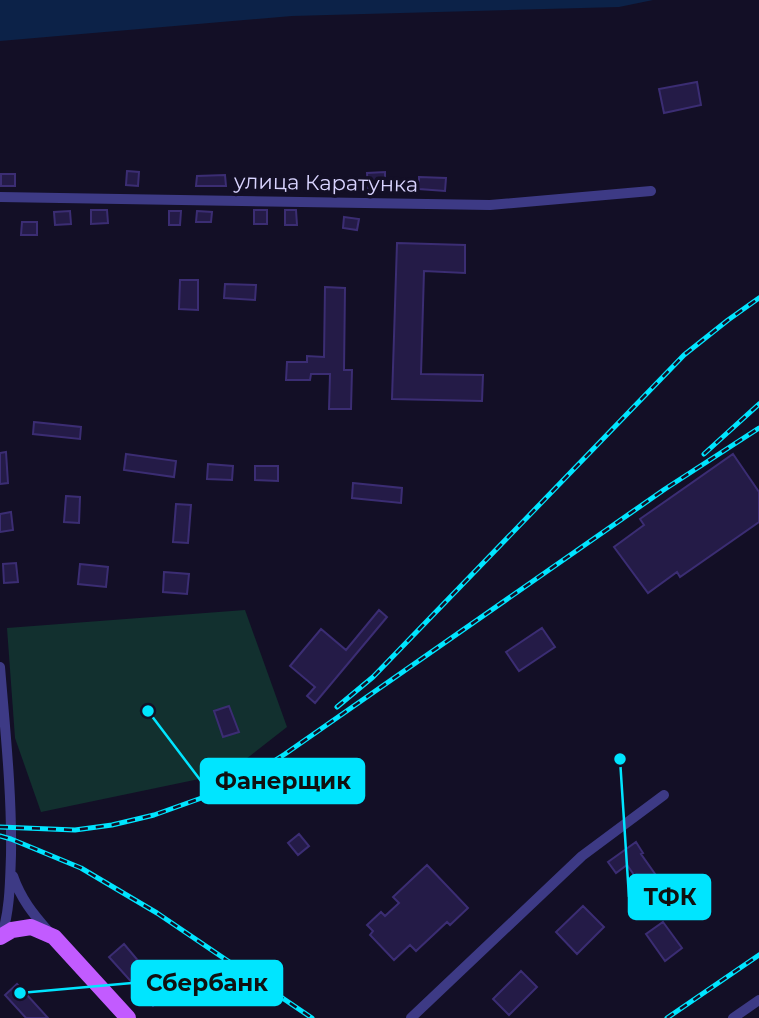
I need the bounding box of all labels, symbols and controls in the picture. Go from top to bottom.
street label: улица Каратунка [233,168,418,197]
callout: Фанерщик [201,759,364,803]
text: Фанерщик [215,767,351,795]
callout: ТФК [629,875,710,919]
text: ТФК [643,883,697,911]
callout: Сбербанк [132,961,282,1005]
text: Сбербанк [146,969,268,997]

